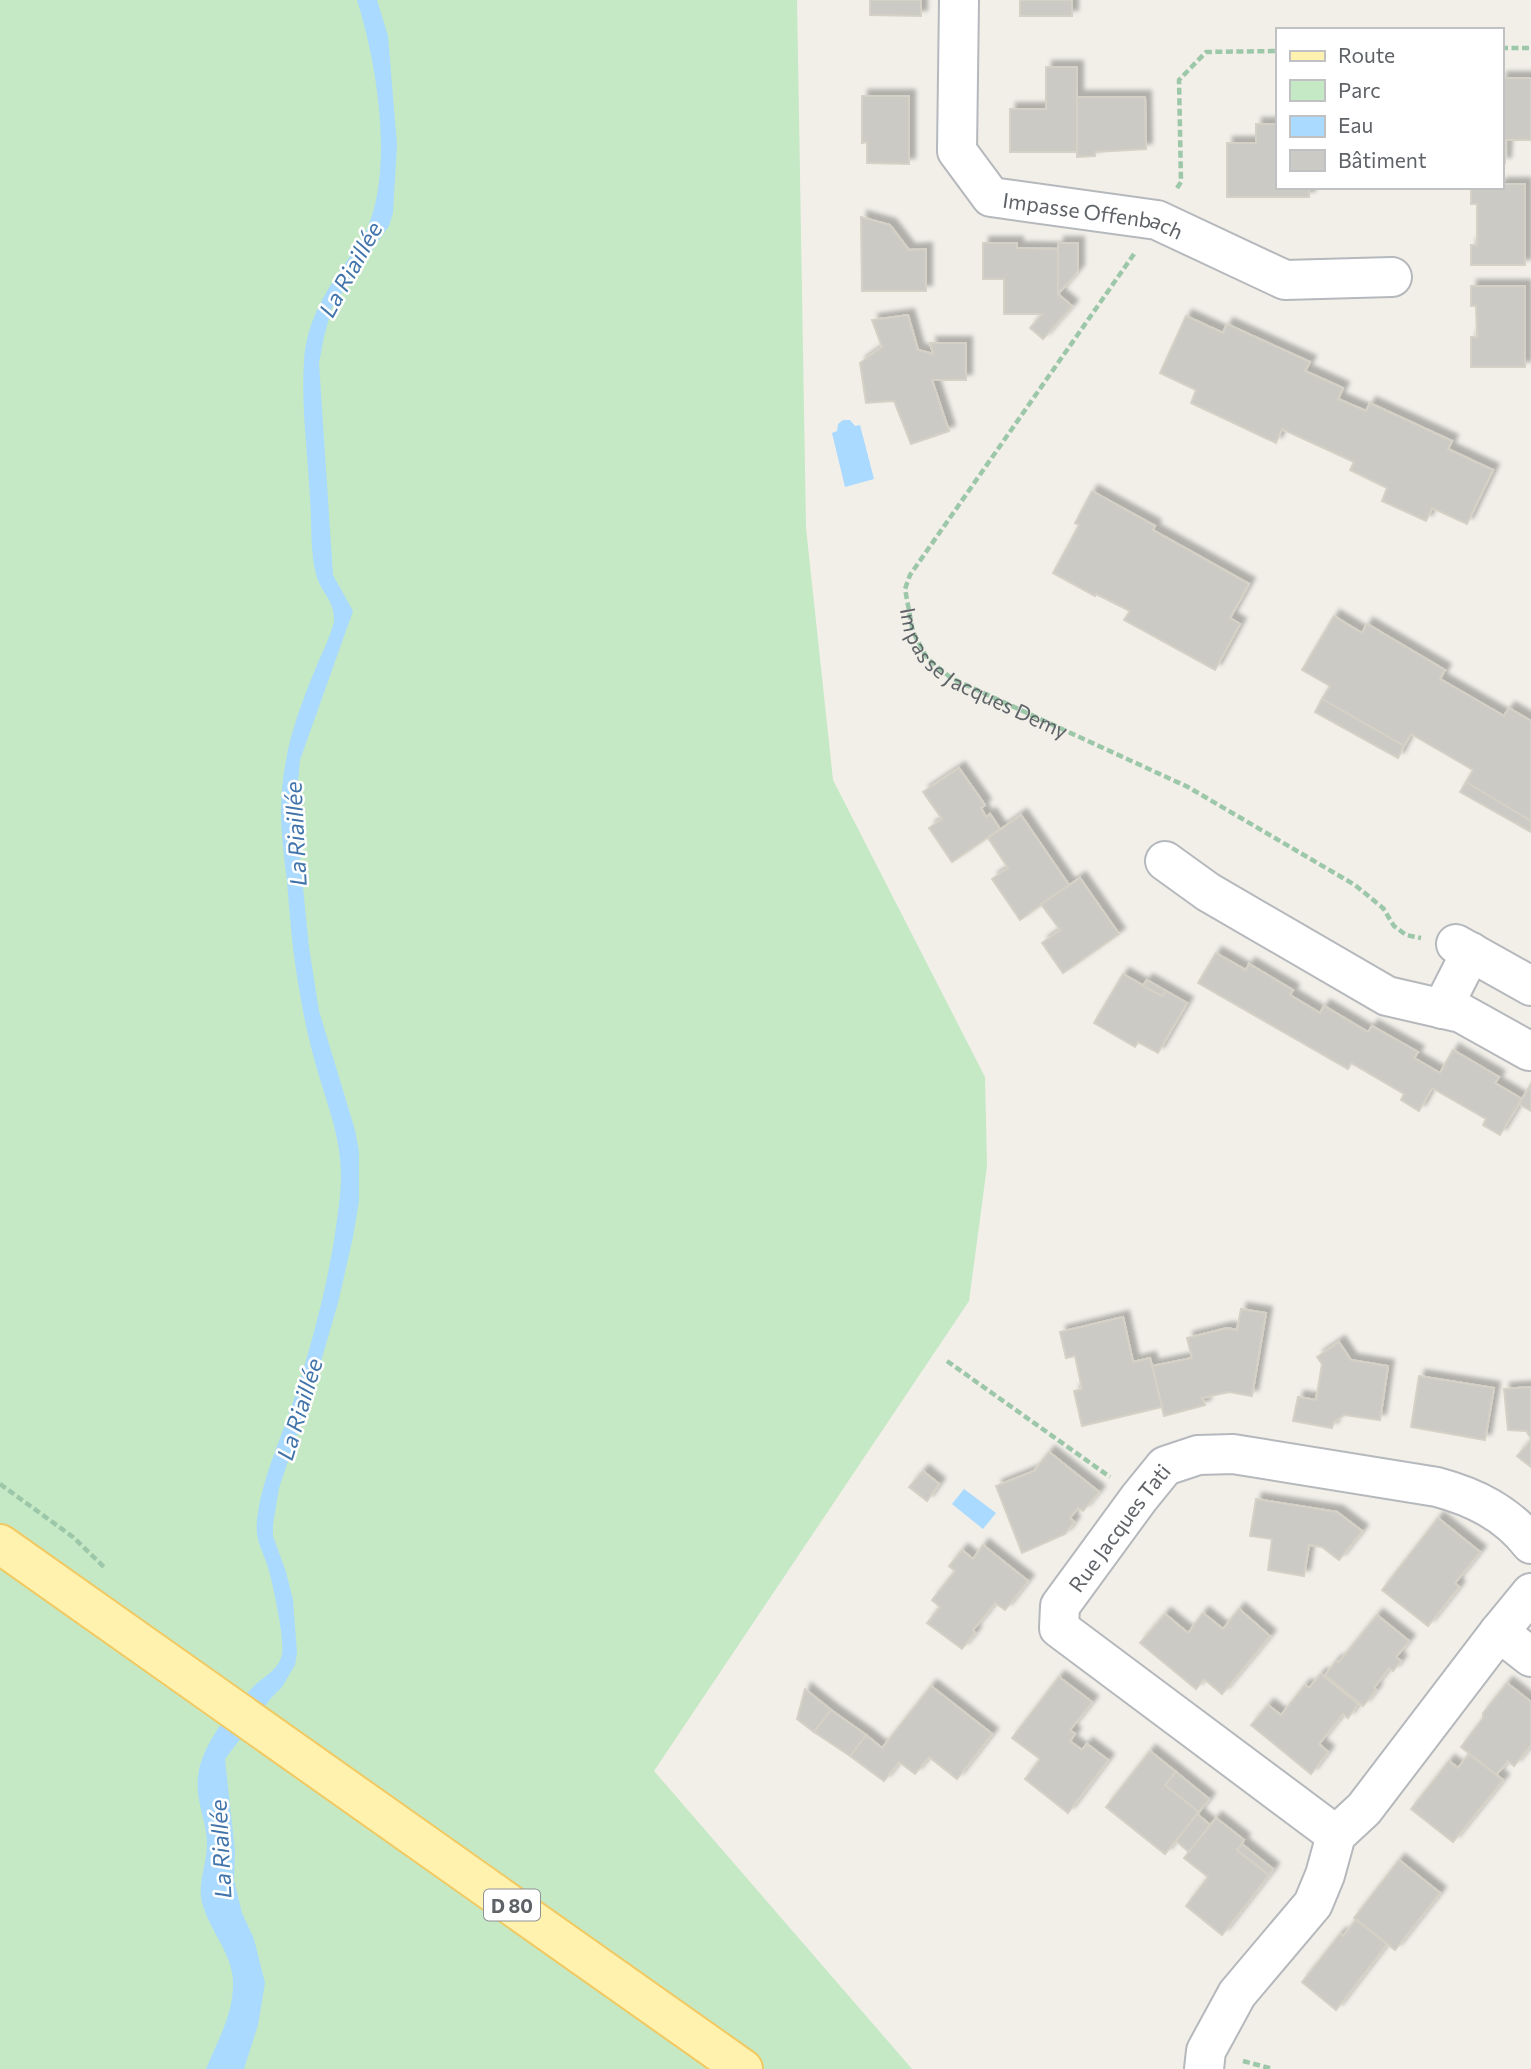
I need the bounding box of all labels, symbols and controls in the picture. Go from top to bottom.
legend [1276,28,1503,189]
text: Route [1338,42,1395,67]
text: Parc [1338,77,1381,102]
text: Eau [1338,112,1373,137]
text: Bâtiment [1338,147,1427,172]
street label: Impasse Offenbach [1001,186,1188,243]
water label: La Riaillée [312,216,388,322]
street label: Impasse Jacques Demy [896,605,1073,743]
water label: La Riaillée [278,781,312,887]
water label: La Riaillée [270,1355,328,1463]
street label: Rue Jacques Tati [1063,1458,1175,1596]
water label: La Riallée [203,1799,237,1899]
road number: D 80 [484,1890,540,1921]

